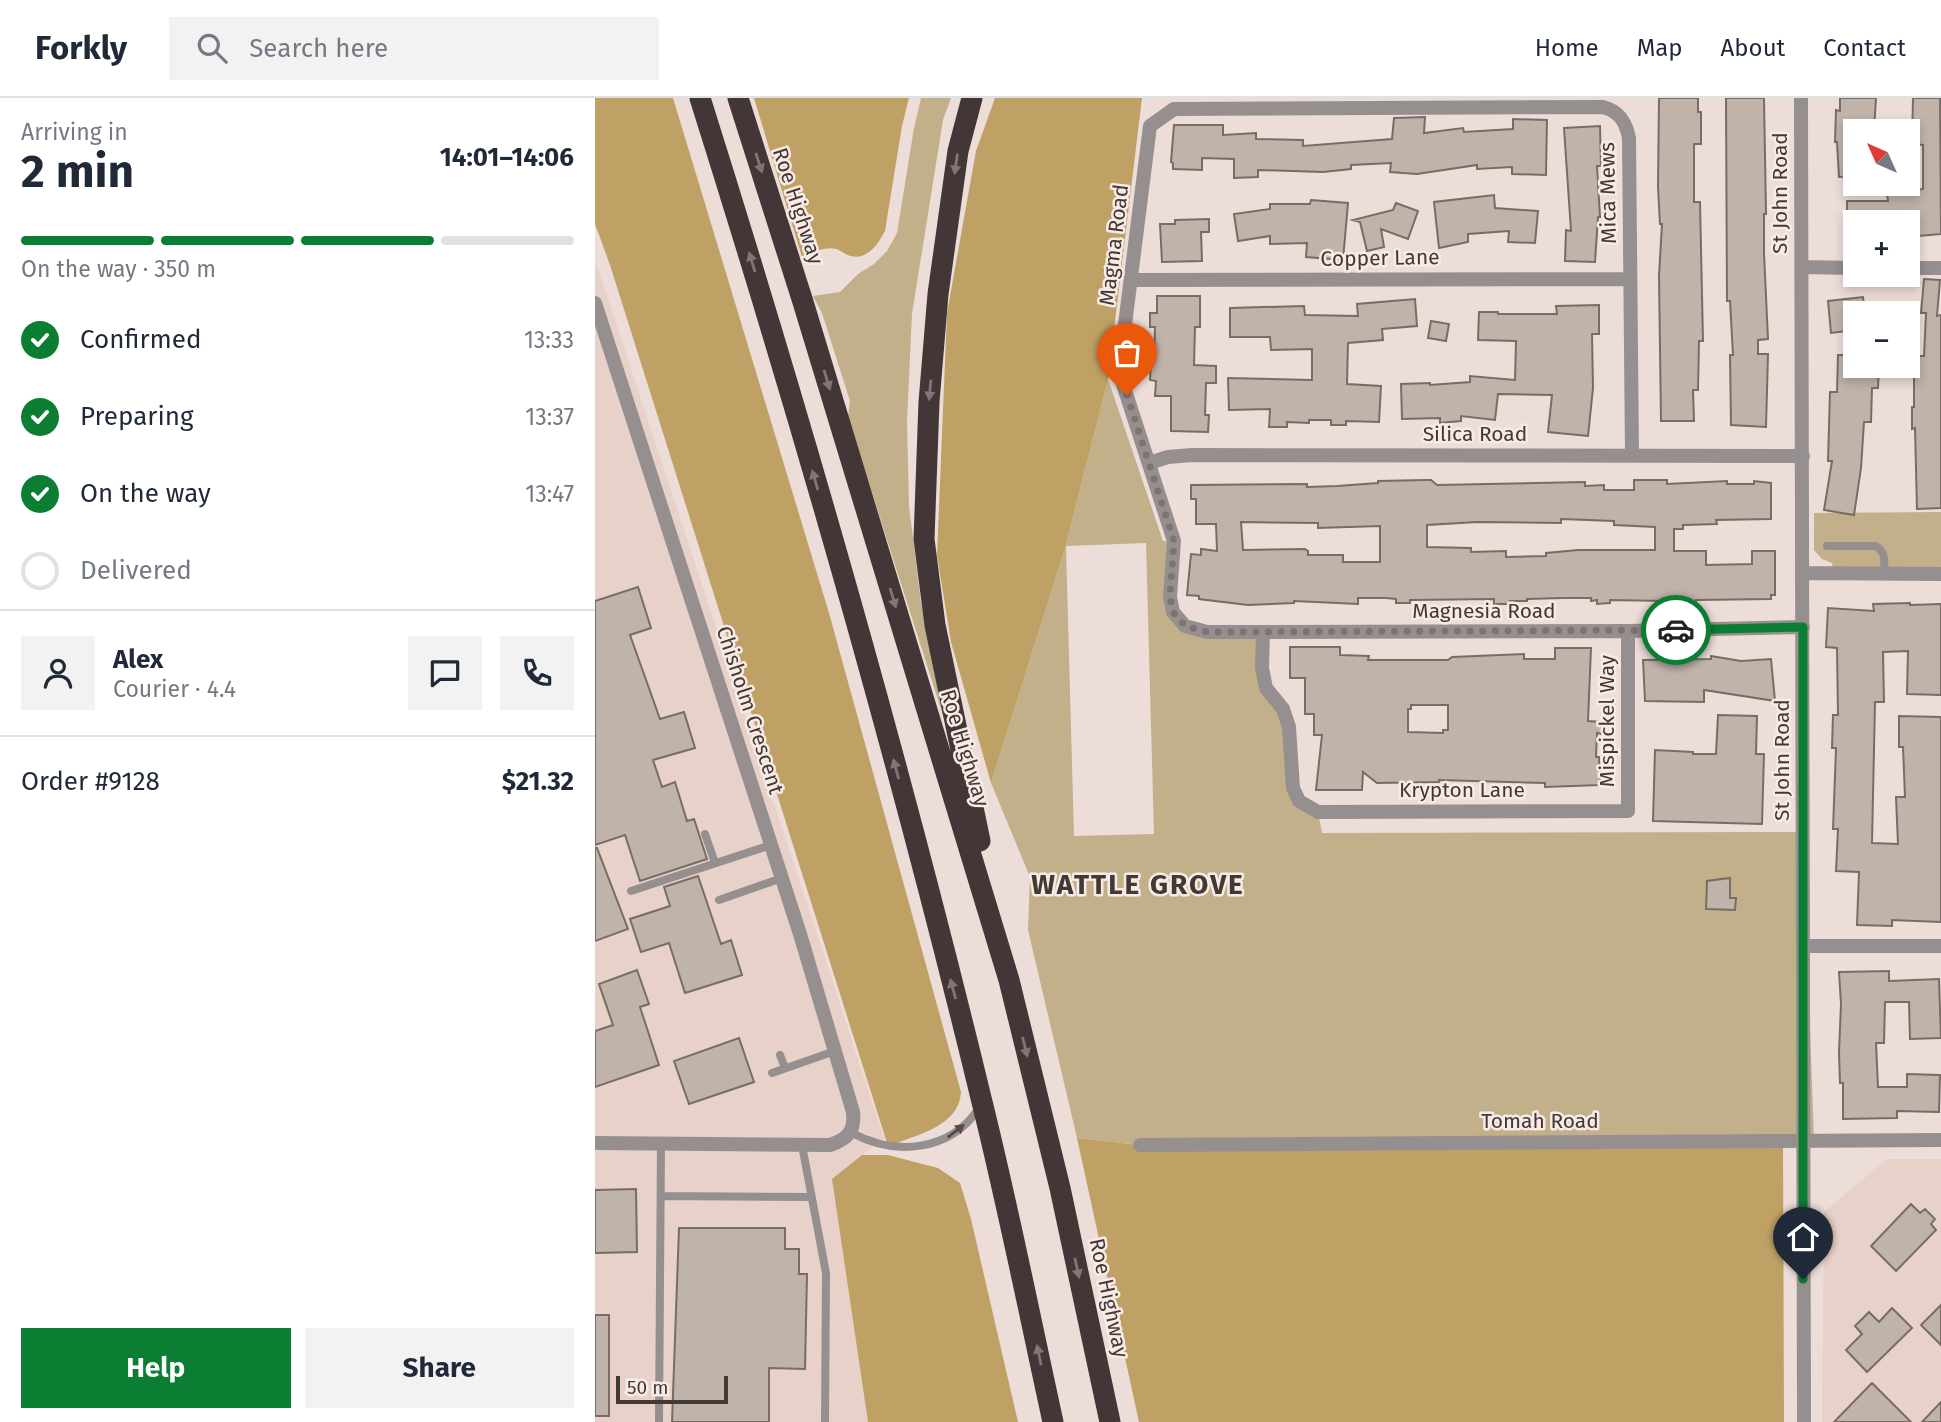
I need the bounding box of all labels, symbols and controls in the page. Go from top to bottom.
search box [169,17,659,80]
text: Forkly [35,28,127,68]
icon: search [193,29,231,67]
text: Search here [249,33,388,64]
text: Home [1535,34,1599,62]
text: Map [1637,34,1683,62]
text: About [1721,34,1785,62]
text: Contact [1823,34,1906,62]
text: Arriving in [21,118,128,146]
north arrow [1843,119,1920,196]
map controls [1843,119,1920,378]
street label: St John Road [1767,132,1793,254]
text: 14:01–14:06 [440,142,574,173]
street label: Mica Mews [1594,142,1622,244]
text: 2 min [21,144,134,199]
street label: Roe Highway [767,144,829,268]
one-way arrow [754,153,765,174]
one-way arrow [950,153,961,175]
street label: Magma Road [1094,183,1134,307]
button: + [1843,210,1920,287]
street label: Copper Lane [1320,244,1440,272]
one-way arrow [746,251,756,272]
text: On the way · 350 m [21,255,216,283]
button: − [1843,301,1920,378]
icon: check [21,321,59,359]
pin [1097,323,1157,395]
text: Confirmed [80,324,201,355]
text: 13:33 [524,326,574,354]
icon: bag [1108,334,1146,372]
one-way arrow [823,370,833,391]
one-way arrow [924,379,935,401]
icon: check [21,398,59,436]
text: Preparing [80,401,193,432]
text: 13:37 [525,403,574,431]
street label: Silica Road [1423,421,1527,447]
one-way arrow [809,469,820,491]
icon: check [21,475,59,513]
text: On the way [80,478,211,509]
text: 13:47 [525,480,574,508]
text: Delivered [80,555,192,586]
one-way arrow [889,587,899,608]
courier [1641,595,1711,665]
street label: Magnesia Road [1412,598,1556,624]
icon: car [1657,611,1695,649]
street label: Chisholm Crescent [711,623,790,798]
button: person [21,636,95,710]
button: chat [408,636,482,710]
button: phone [500,636,574,710]
text: Alex [113,644,163,675]
street label: Mispickel Way [1594,654,1620,787]
text: Courier · 4.4 [113,675,236,703]
street label: Roe Highway [935,686,995,810]
street label: St John Road [1769,699,1795,821]
one-way arrow [890,757,901,779]
text: Order #9128 [21,766,160,797]
text: $21.32 [502,766,574,797]
street label: Krypton Lane [1399,777,1525,803]
district label: WATTLE GROVE [1031,868,1245,901]
one-way arrow [947,978,958,1000]
one-way arrow [1020,1036,1031,1058]
street label: Tomah Road [1481,1108,1599,1134]
one-way arrow [947,1123,965,1138]
pin [1773,1207,1833,1279]
icon: home [1784,1218,1822,1256]
street label: Roe Highway [1084,1236,1134,1361]
one-way arrow [1072,1257,1083,1279]
button: Help [21,1328,291,1408]
button: Share [305,1328,574,1408]
one-way arrow [1033,1344,1044,1366]
scale bar [616,1373,728,1405]
text: 50 m [627,1376,668,1399]

